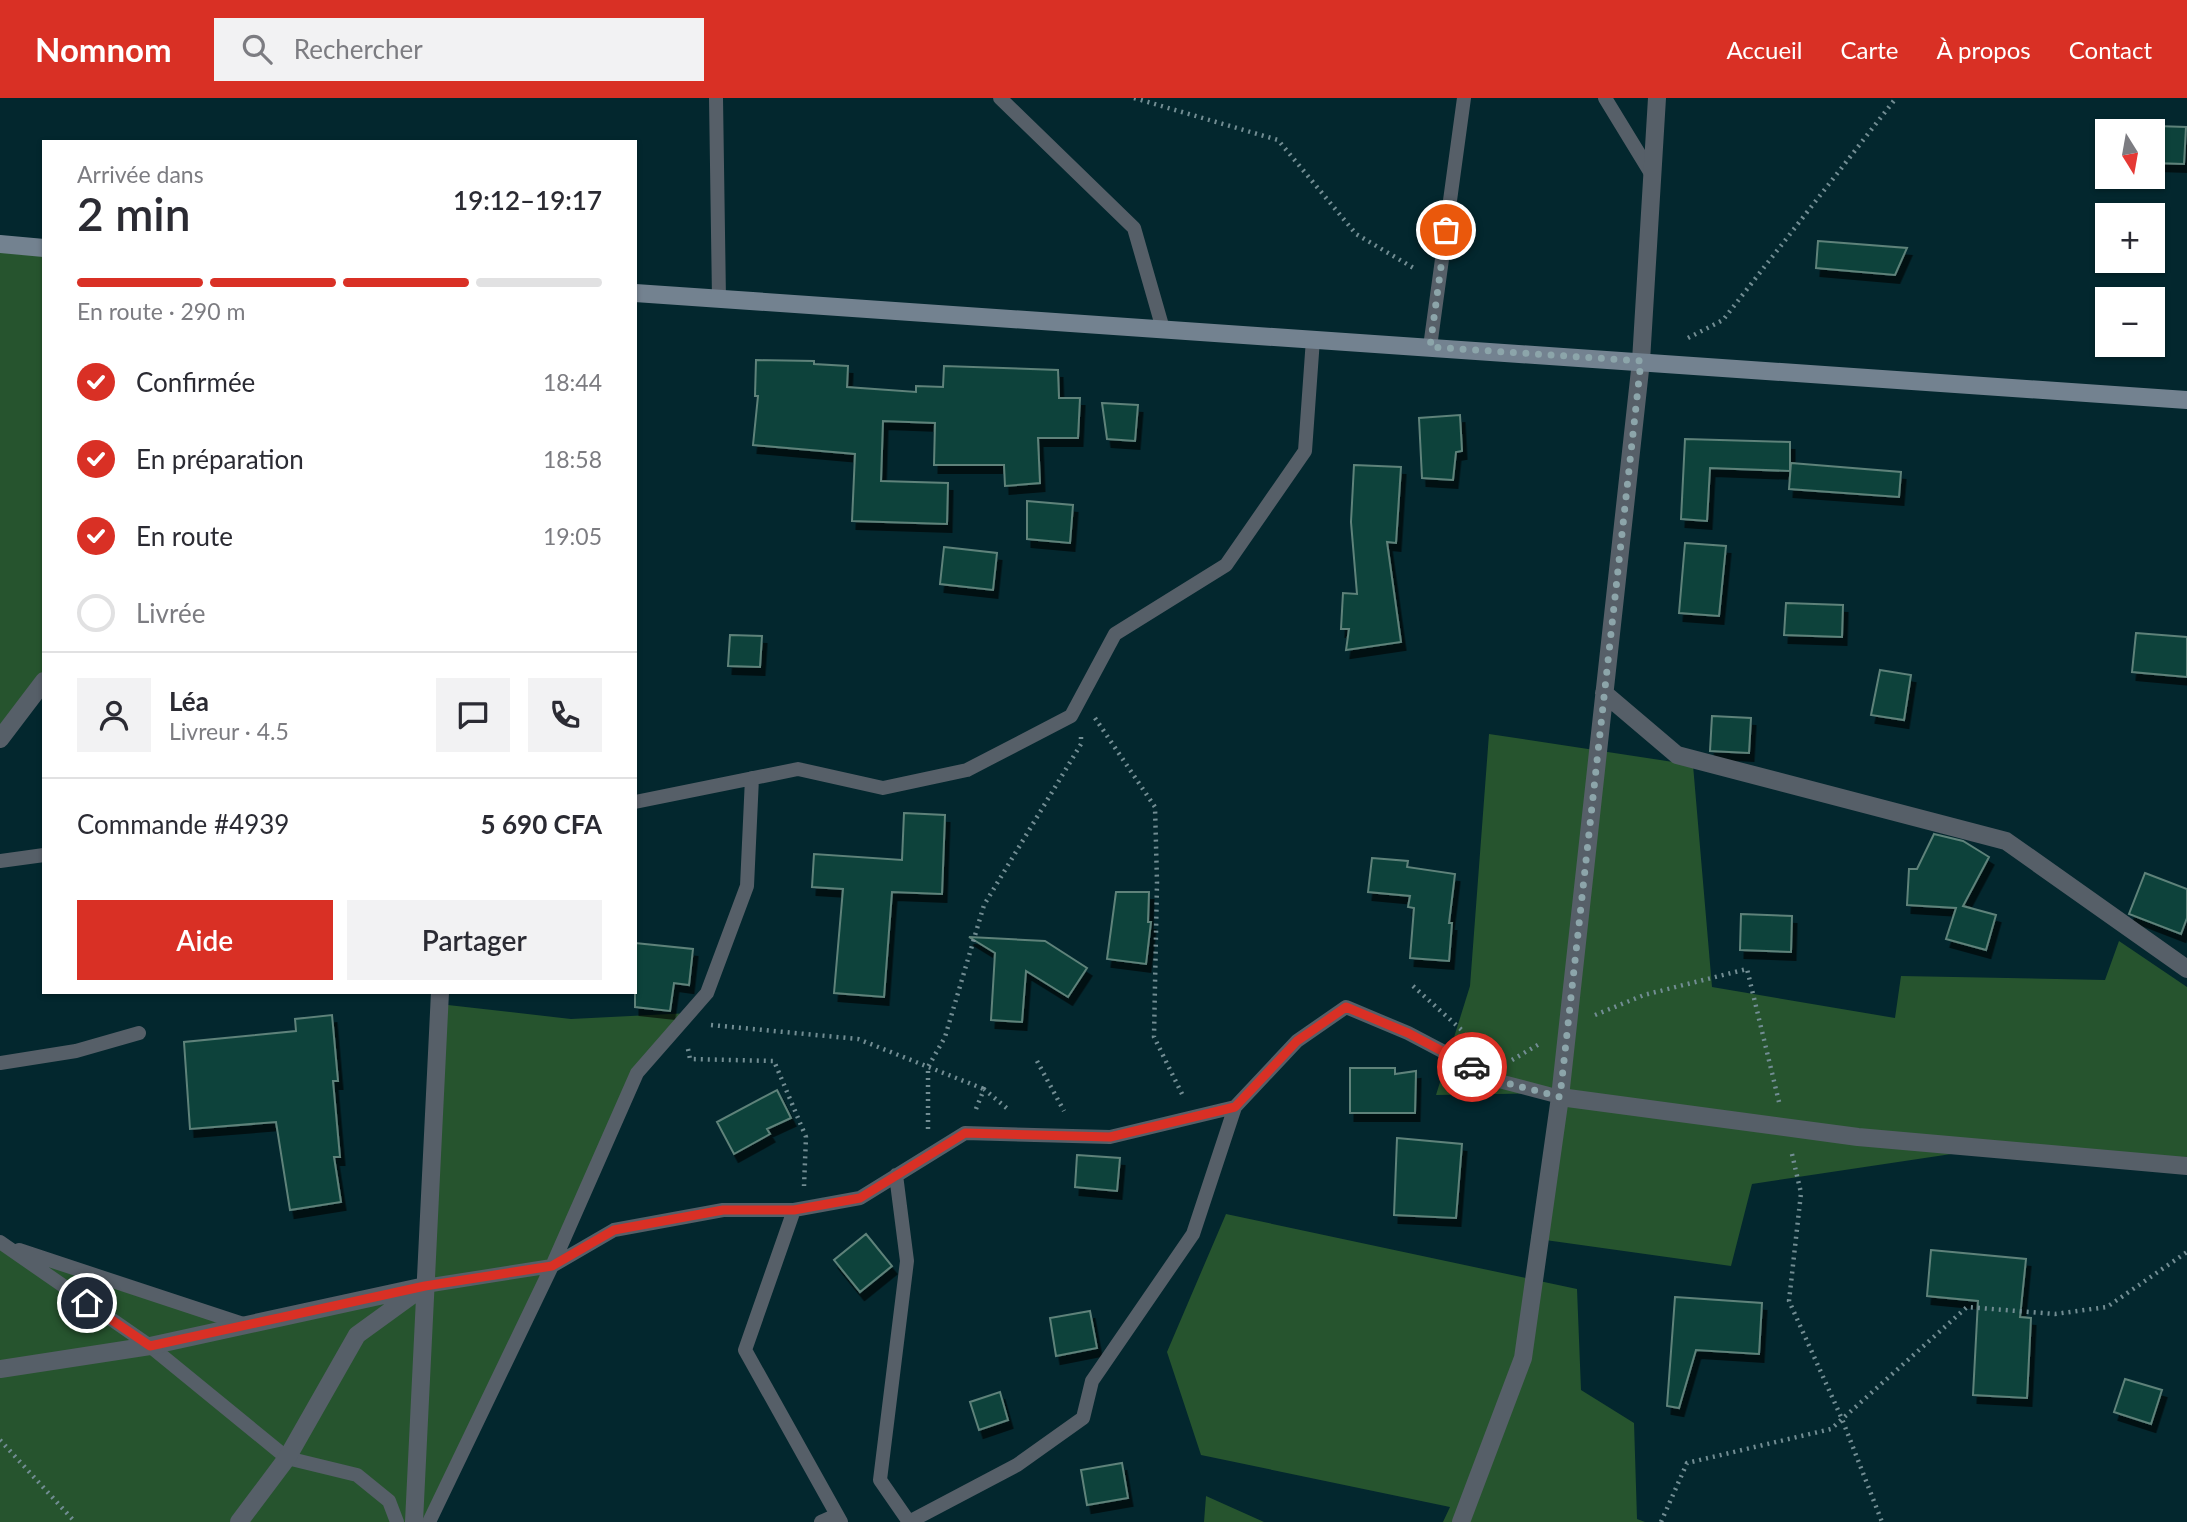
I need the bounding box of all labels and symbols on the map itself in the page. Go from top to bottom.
north arrow [2095,119,2165,189]
pin [1416,200,1476,260]
courier [1437,1032,1507,1102]
pin [57,1273,117,1333]

